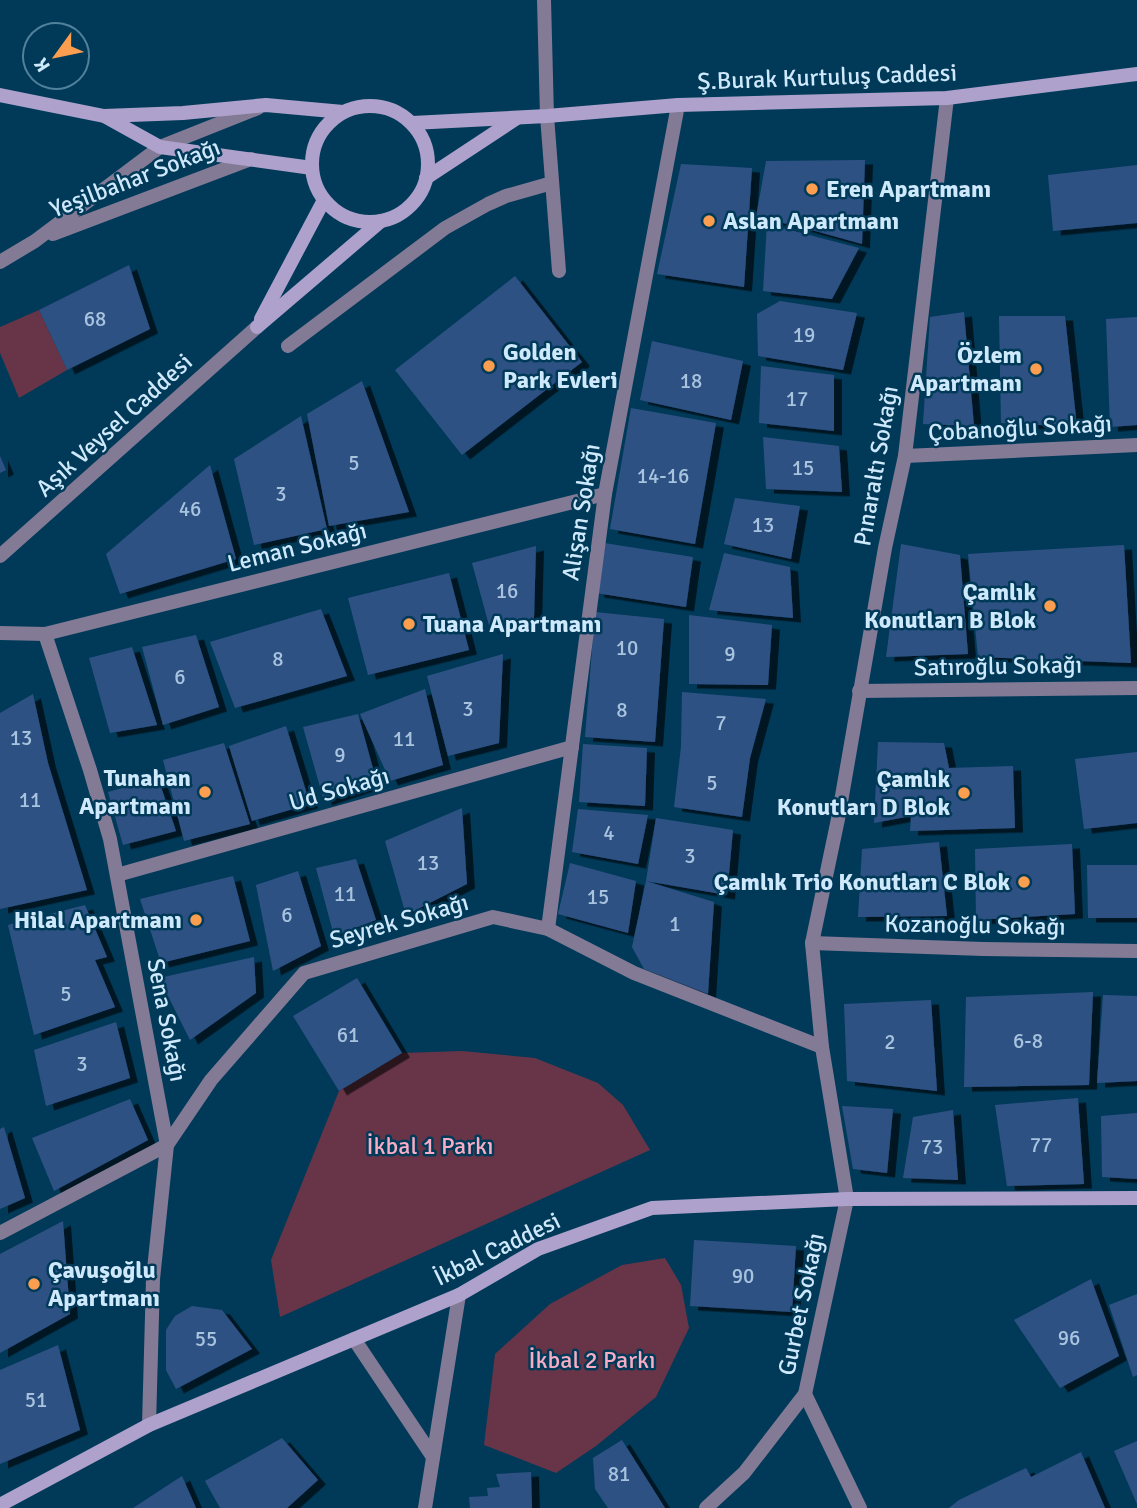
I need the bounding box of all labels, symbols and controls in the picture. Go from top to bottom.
north arrow [21,21,91,91]
text: K [29,53,56,76]
street label: Ş.Burak Kurtuluş Caddesi [697,57,957,97]
street label: Yeşilbahar Sokağı [46,132,224,224]
place label: Eren Apartmanı [826,174,991,204]
marker: Eren Apartmanı [804,181,820,197]
place label: Aslan Apartmanı [723,206,899,236]
marker: Aslan Apartmanı [701,213,717,229]
house number: 68 [84,306,106,332]
house number: 19 [793,322,815,348]
place label: Golden Park Evleri [503,337,618,395]
place label: Özlem Apartmanı [910,340,1022,398]
street label: Aşık Veysel Caddesi [30,347,198,503]
marker: Golden Park Evleri [481,358,497,374]
marker: Özlem Apartmanı [1028,361,1044,377]
house number: 18 [680,368,702,394]
street label: Pınaraltı Sokağı [847,383,905,549]
house number: 17 [786,386,808,412]
street label: Çobanoğlu Sokağı [927,408,1113,448]
street label: Alişan Sokağı [555,441,607,583]
house number: 5 [348,450,360,476]
house number: 15 [792,455,814,481]
house number: 14-16 [637,463,689,489]
house number: 3 [275,481,287,507]
house number: 46 [179,496,201,522]
house number: 13 [752,512,774,538]
street label: Leman Sokağı [224,515,370,579]
place label: Çamlık Konutları B Blok [864,577,1036,635]
house number: 16 [496,578,518,604]
marker: Çamlık Konutları B Blok [1042,598,1058,614]
place label: Tuana Apartmanı [423,609,601,639]
marker: Tuana Apartmanı [401,616,417,632]
house number: 10 [616,635,638,661]
house number: 9 [724,641,736,667]
house number: 8 [272,646,284,672]
street label: Satıroğlu Sokağı [914,650,1082,682]
house number: 6 [174,664,186,690]
house number: 3 [462,696,474,722]
house number: 8 [616,697,628,723]
house number: 7 [715,710,727,736]
house number: 13 [10,725,32,751]
house number: 11 [393,726,415,752]
house number: 9 [334,742,346,768]
street label: Ud Sokağı [285,760,393,818]
place label: Tunahan Apartmanı [79,763,191,821]
place label: Çamlık Konutları D Blok [777,764,950,822]
house number: 5 [706,770,718,796]
marker: Tunahan Apartmanı [197,784,213,800]
marker: Çamlık Konutları D Blok [956,785,972,801]
house number: 11 [19,787,41,813]
house number: 4 [603,820,615,846]
house number: 3 [684,843,696,869]
house number: 13 [417,850,439,876]
place label: Çamlık Trio Konutları C Blok [714,867,1010,897]
marker: Çamlık Trio Konutları C Blok [1016,874,1032,890]
house number: 11 [334,881,356,907]
house number: 15 [587,884,609,910]
street label: Seyrek Sokağı [326,887,472,955]
house number: 6 [281,902,293,928]
place label: Hilal Apartmanı [14,905,182,935]
street label: Kozanoğlu Sokağı [884,908,1066,942]
house number: 1 [669,911,681,937]
marker: Hilal Apartmanı [188,912,204,928]
street label: Sena Sokağı [140,956,194,1084]
house number: 5 [60,981,72,1007]
house number: 61 [337,1022,359,1048]
house number: 6-8 [1013,1028,1043,1054]
house number: 2 [884,1029,896,1055]
house number: 3 [76,1051,88,1077]
park label: İkbal 1 Parkı [367,1131,493,1161]
house number: 77 [1030,1132,1052,1158]
house number: 73 [921,1134,943,1160]
street label: İkbal Caddesi [429,1205,565,1293]
street label: Gurbet Sokağı [771,1230,831,1378]
place label: Çavuşoğlu Apartmanı [48,1255,160,1313]
house number: 90 [732,1263,754,1289]
marker: Çavuşoğlu Apartmanı [26,1276,42,1292]
house number: 96 [1058,1325,1080,1351]
house number: 55 [195,1326,217,1352]
park label: İkbal 2 Parkı [529,1345,655,1375]
house number: 51 [25,1387,47,1413]
house number: 81 [608,1461,630,1487]

